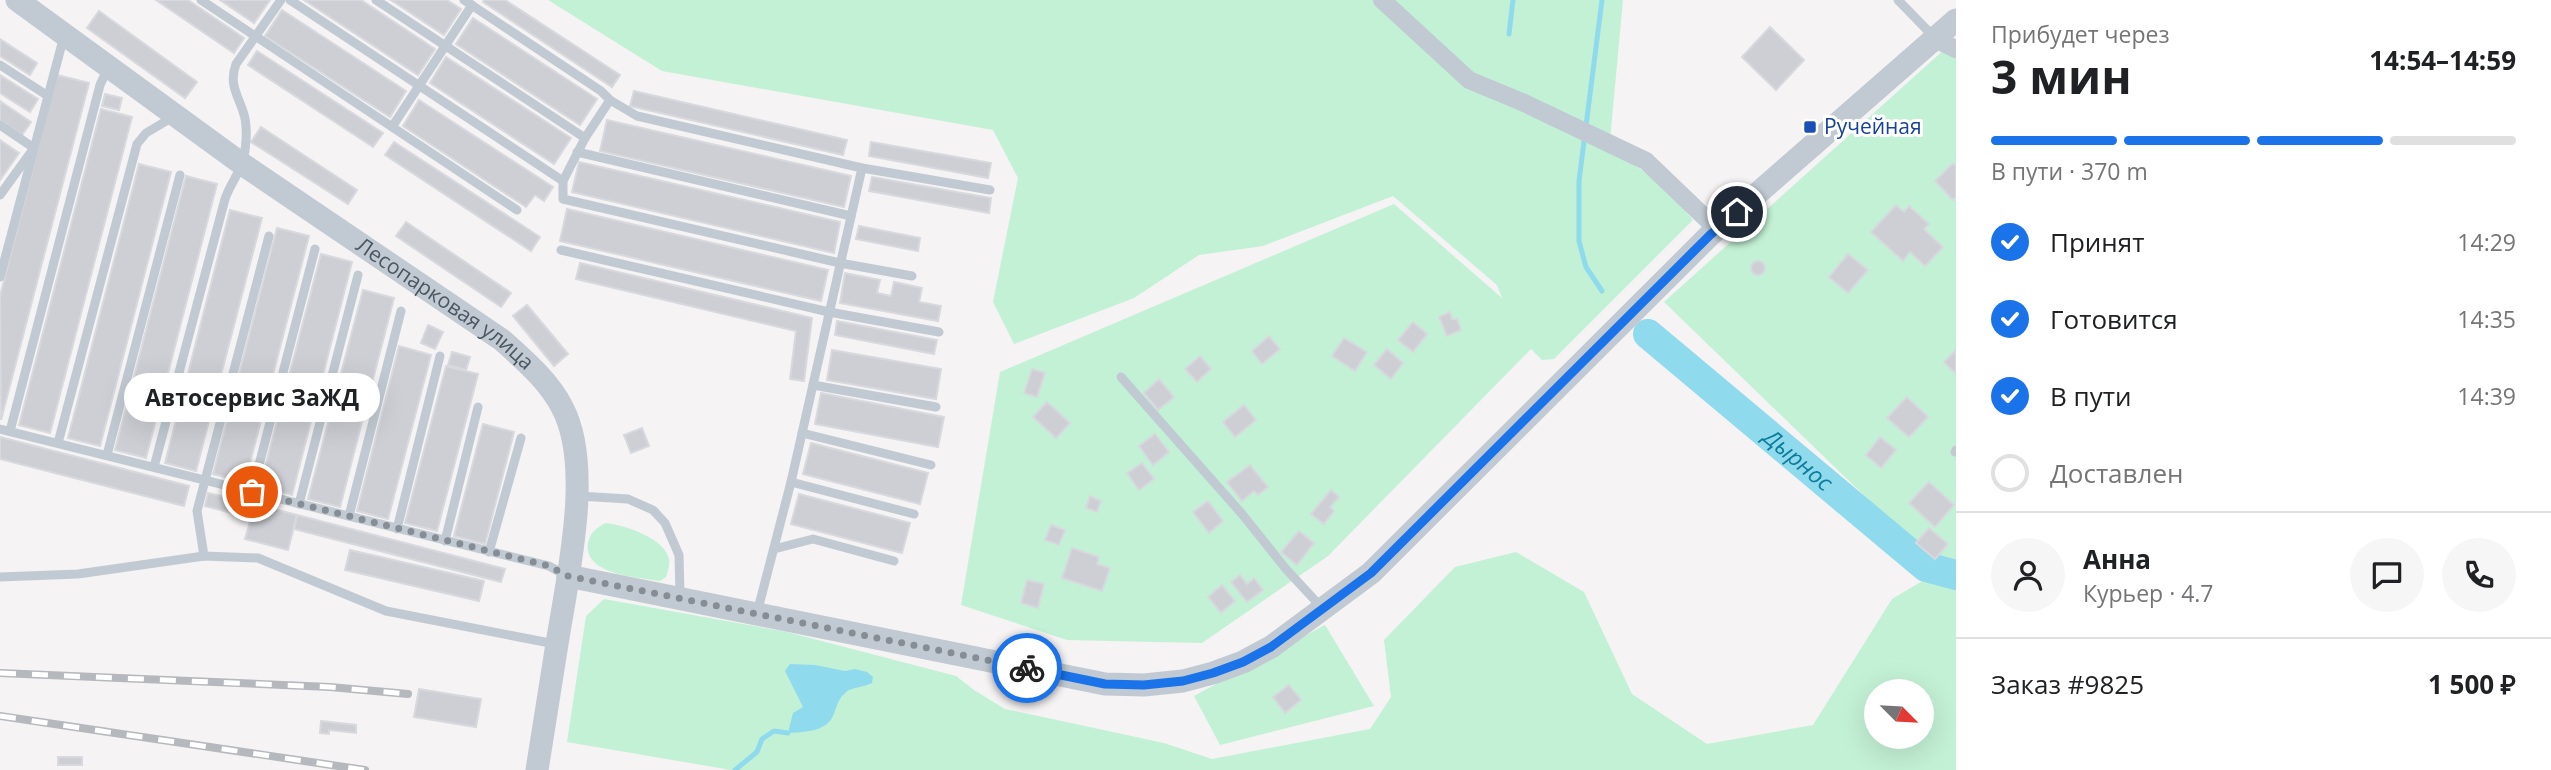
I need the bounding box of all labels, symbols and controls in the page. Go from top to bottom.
text: Прибудет через [1991,18,2170,50]
text: 14:54–14:59 [2369,42,2516,78]
text: 3 мин [1991,45,2132,107]
place label: Ручейная [1824,112,1922,140]
marker: Ручейная [1802,119,1818,135]
text: В пути · 370 m [1991,155,2148,187]
pin [1707,182,1767,242]
icon: home [1718,193,1756,231]
icon: check [1991,223,2029,261]
text: Принят [2050,224,2144,260]
text: 14:29 [2457,226,2516,258]
street label: Лесопарковая улица [351,230,541,376]
icon: check [1991,300,2029,338]
text: Готовится [2050,301,2178,337]
text: 14:35 [2457,303,2516,335]
callout: Автосервис ЗаЖД [124,373,380,422]
icon: check [1991,377,2029,415]
text: В пути [2050,378,2131,414]
text: 14:39 [2457,380,2516,412]
text: Автосервис ЗаЖД [145,381,359,413]
water label: Дырнос [1756,419,1841,498]
text: Доставлен [2050,455,2183,491]
pin [222,462,282,522]
icon: bag [233,473,271,511]
button: person [1991,538,2065,612]
button: chat [2350,538,2424,612]
button: phone [2442,538,2516,612]
text: Анна [2083,541,2151,577]
text: Курьер · 4.7 [2083,577,2214,609]
courier [992,633,1062,703]
icon: bike [1008,649,1046,687]
text: Заказ #9825 [1991,666,2144,702]
text: 1 500 ₽ [2428,666,2516,702]
north arrow [1864,679,1934,749]
map controls [1864,679,1934,749]

